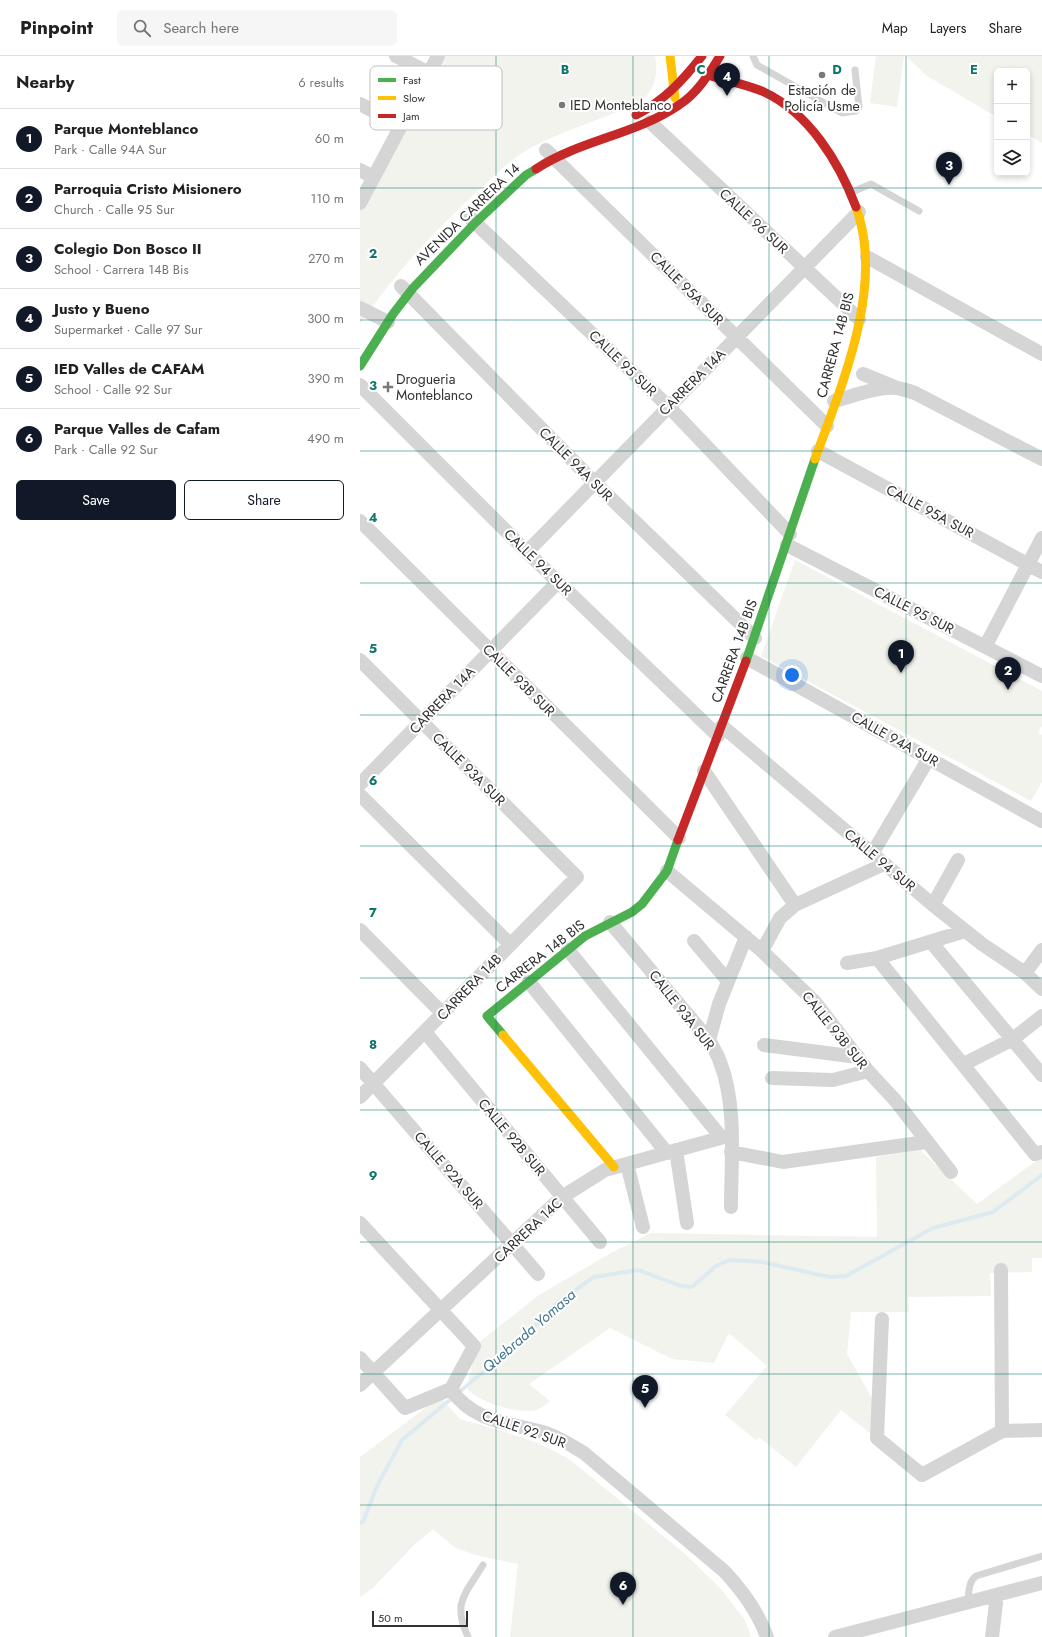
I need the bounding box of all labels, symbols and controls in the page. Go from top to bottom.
search box [117,10,397,46]
text: Pinpoint [20,14,93,41]
icon: search [131,17,153,39]
text: Search here [163,17,239,39]
text: Map [882,18,908,38]
text: Layers [930,18,966,38]
text: Share [988,18,1022,38]
text: B [561,60,570,79]
text: C [696,60,706,79]
text: D [832,60,842,79]
text: E [970,60,978,79]
pin: 4 [714,63,740,96]
legend [370,66,502,130]
map controls [994,68,1030,176]
button: + [994,68,1030,104]
text: Nearby [16,70,74,94]
marker: Estación de Policía Usme [817,70,827,80]
text: Fast [403,72,421,88]
text: 6 results [298,73,344,92]
place label: Estación de Policía Usme [784,80,860,116]
text: Slow [403,90,425,106]
place label: IED Monteblanco [570,95,672,115]
marker: IED Monteblanco [557,100,567,110]
button: − [994,104,1030,140]
text: Jam [401,108,420,124]
text: Parque Monteblanco [54,118,198,140]
text: 1 [26,129,32,148]
text: 60 m [315,129,344,148]
text: Park · Calle 94A Sur [54,140,167,159]
button: layers [994,140,1030,176]
pin: 3 [936,152,962,185]
street label: AVENIDA CARRERA 14 [410,158,524,270]
text: Parroquia Cristo Misionero [54,178,242,200]
street label: CALLE 96 SUR [715,184,793,258]
text: 2 [25,189,33,208]
text: 110 m [310,189,344,208]
text: Church · Calle 95 Sur [54,200,174,219]
text: Colegio Don Bosco II [54,238,202,260]
text: 2 [369,244,377,263]
street label: CALLE 95A SUR [646,247,728,329]
text: 3 [25,249,33,268]
text: 270 m [308,249,344,268]
text: School · Carrera 14B Bis [54,260,189,279]
street label: CARRERA 14B BIS [811,290,859,400]
text: Justo y Bueno [54,298,150,320]
text: 4 [24,309,34,328]
text: 300 m [307,309,344,328]
text: Supermarket · Calle 97 Sur [54,320,202,339]
street label: CALLE 95 SUR [585,325,662,401]
street label: CARRERA 14A [654,344,730,420]
text: IED Valles de CAFAM [54,358,204,380]
text: 5 [25,369,33,388]
text: 390 m [308,369,344,388]
place label: Drogueria Monteblanco [396,369,473,405]
text: 3 [369,376,377,395]
text: School · Calle 92 Sur [54,380,172,399]
marker: Drogueria Monteblanco [383,382,393,392]
text: Parque Valles de Cafam [54,418,220,440]
street label: CALLE 94A SUR [535,423,618,506]
text: 6 [25,429,33,448]
text: 490 m [307,429,344,448]
text: Park · Calle 92 Sur [54,440,158,459]
street label: CALLE 95A SUR [883,479,978,543]
button: Save [16,480,176,520]
button: Share [184,480,344,520]
text: 4 [368,508,378,527]
street label: CALLE 94 SUR [499,524,577,600]
street label: CALLE 95 SUR [870,581,958,639]
street label: CARRERA 14B BIS [706,596,762,705]
text: 5 [369,639,377,658]
street label: CALLE 93B SUR [478,639,560,721]
pin: 1 [888,640,914,673]
pin: 2 [995,657,1021,690]
street label: CARRERA 14A [405,661,480,738]
your location [782,665,802,685]
street label: CALLE 94A SUR [848,707,942,771]
street label: CALLE 93A SUR [428,728,510,810]
text: 6 [369,771,378,790]
street label: CALLE 94 SUR [840,824,920,896]
text: 7 [369,903,377,922]
street label: CARRERA 14B BIS [491,914,589,997]
street label: CARRERA 14B [432,949,506,1025]
street label: CALLE 93A SUR [644,966,720,1054]
street label: CALLE 93B SUR [797,987,873,1073]
text: 8 [369,1035,377,1054]
street label: CALLE 92B SUR [474,1094,550,1180]
street label: CALLE 92A SUR [410,1127,488,1213]
text: 9 [369,1166,378,1185]
street label: CARRERA 14C [489,1193,567,1267]
water label: Quebrada Yomasa [477,1284,581,1378]
pin: 5 [632,1375,658,1408]
street label: CALLE 92 SUR [479,1405,569,1453]
pin: 6 [610,1572,636,1605]
scale bar [372,1609,468,1628]
text: 50 m [378,1610,403,1626]

